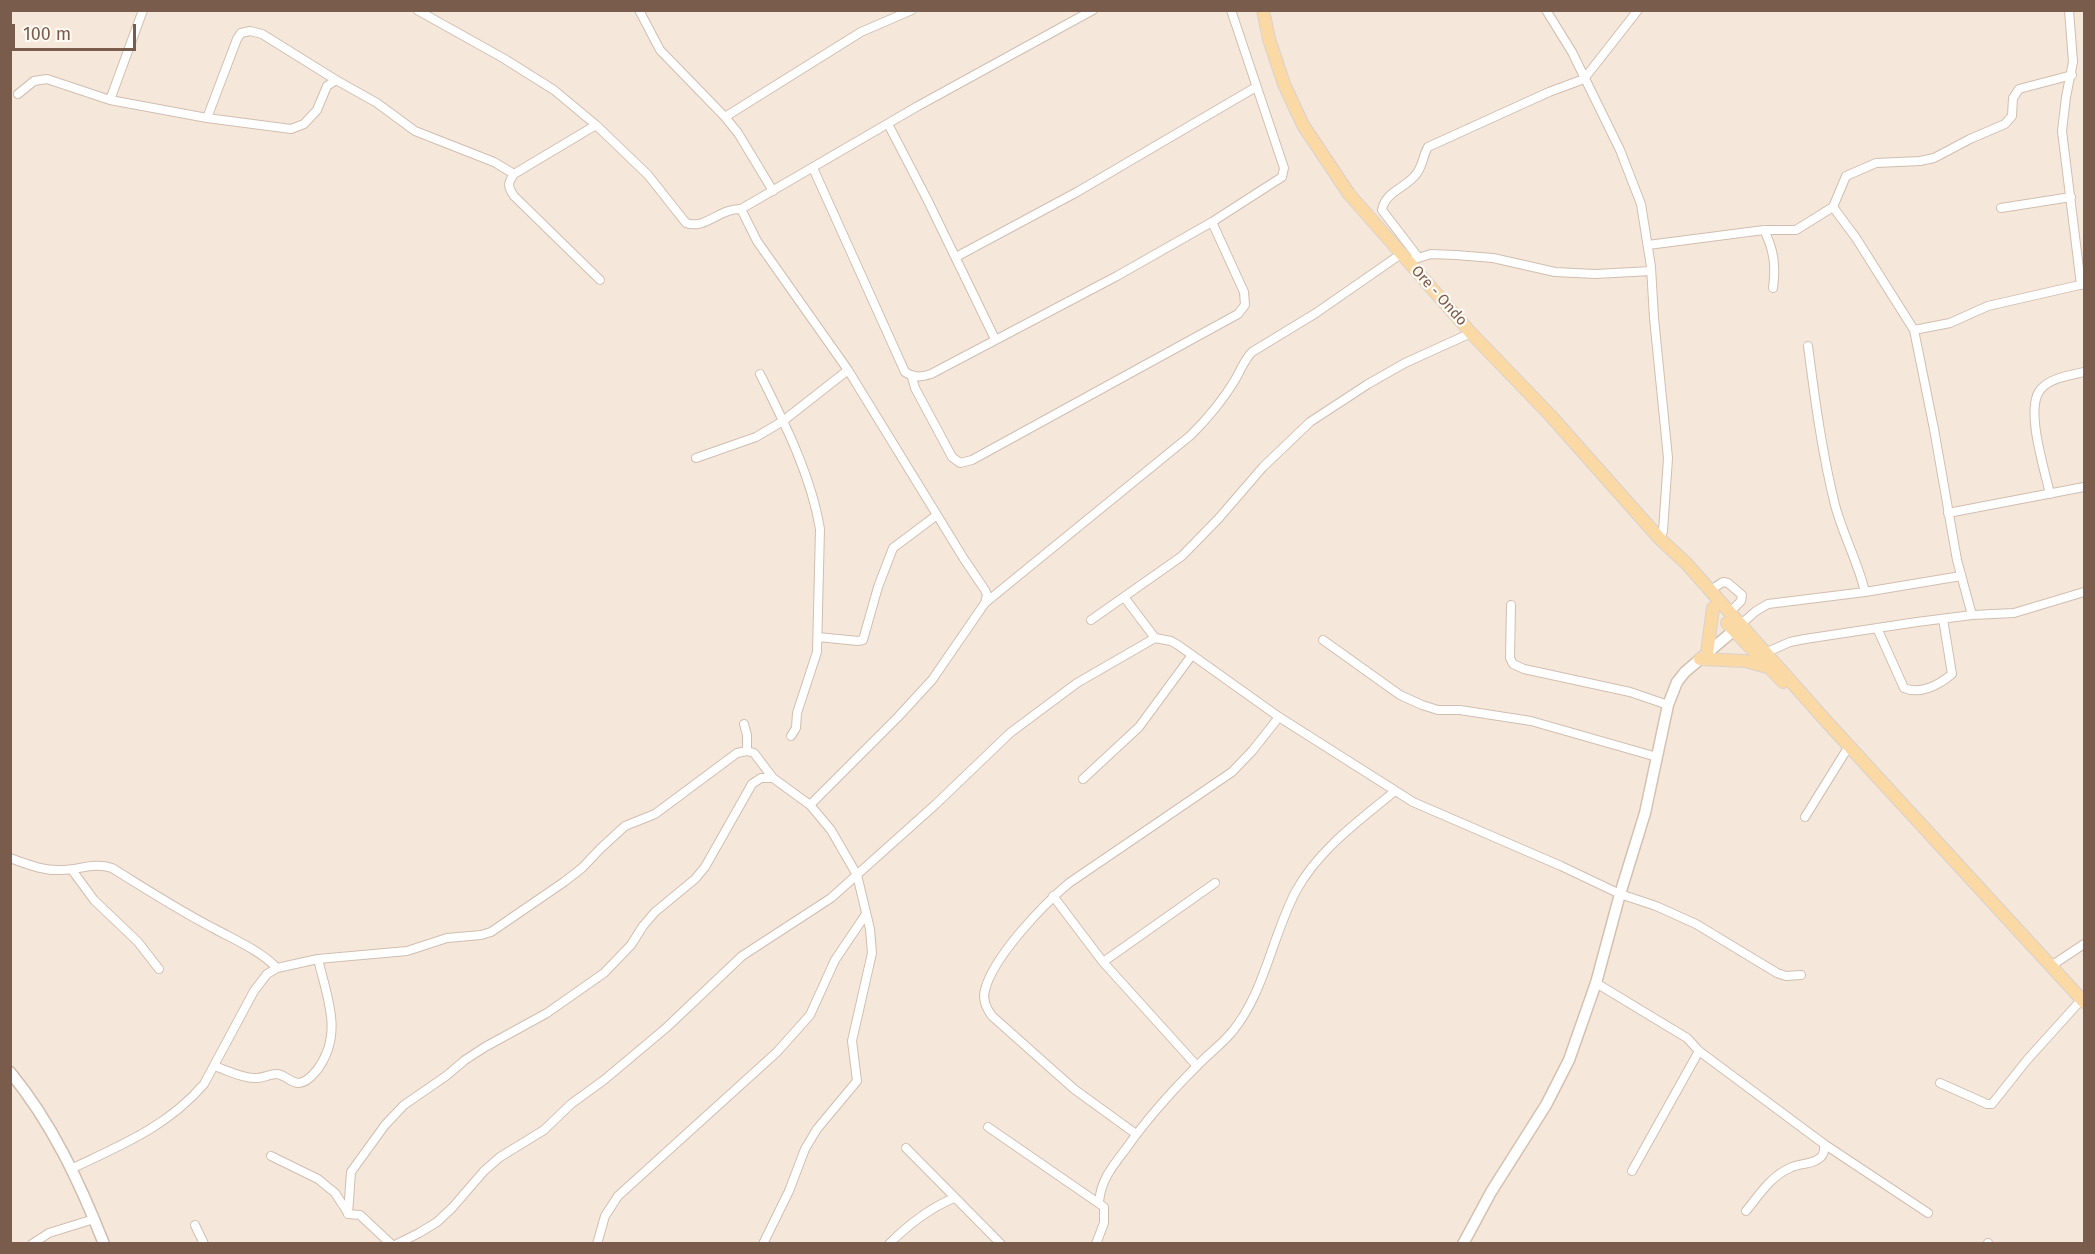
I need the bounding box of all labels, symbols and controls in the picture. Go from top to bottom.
scale bar [15,12,140,50]
text: 100 m [23,23,71,45]
street label: Ore - Ondo [1407,262,1471,330]

